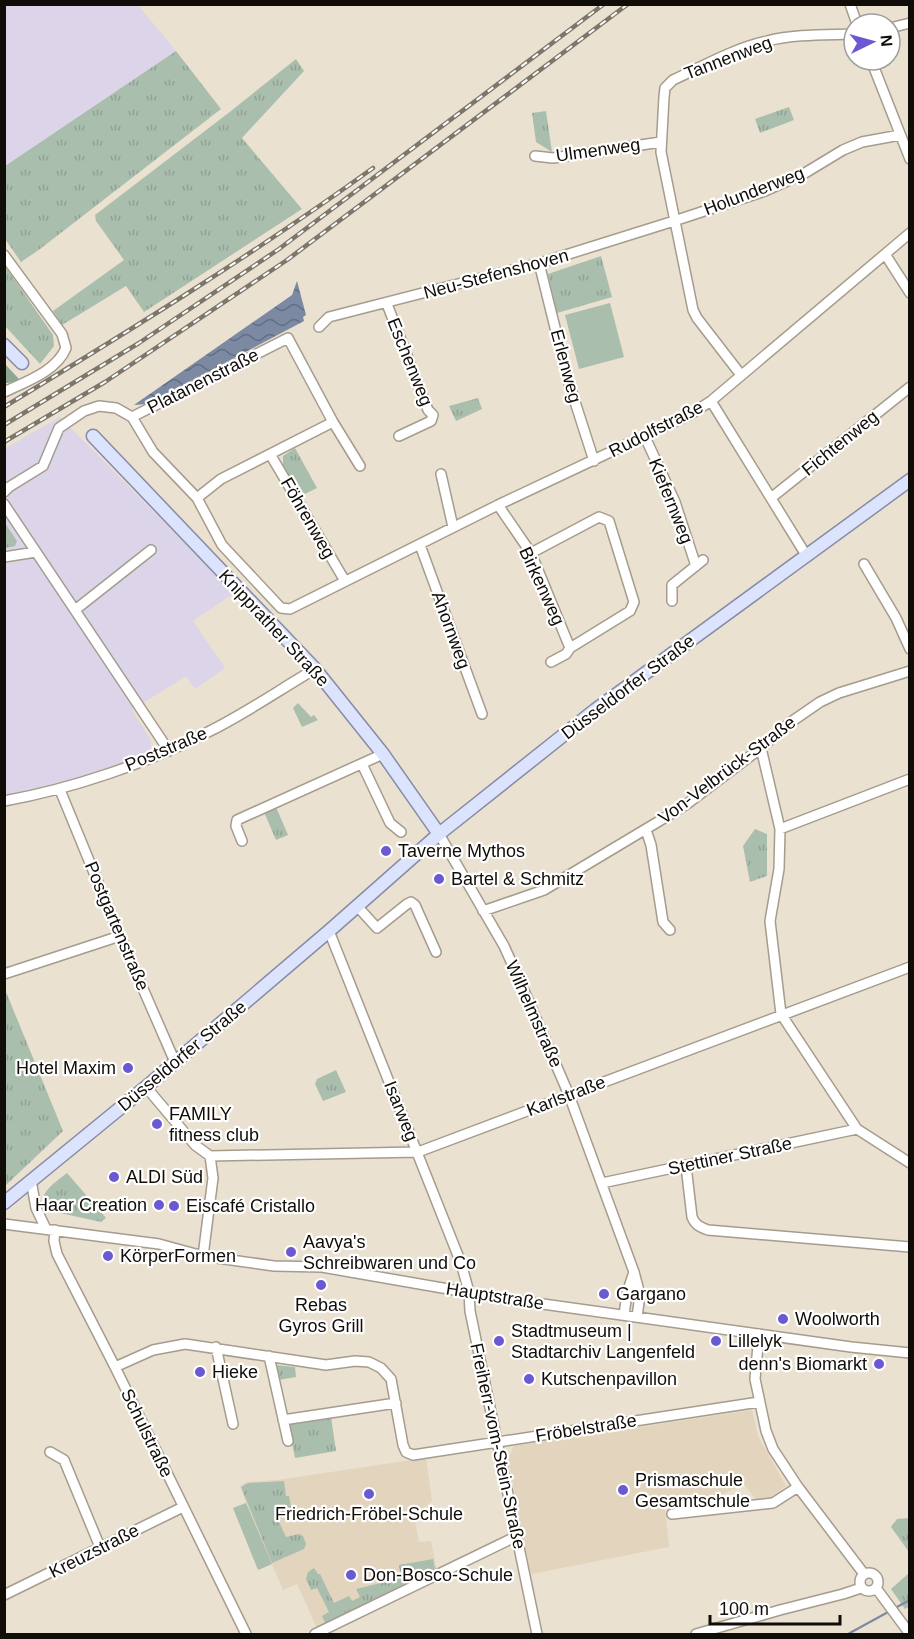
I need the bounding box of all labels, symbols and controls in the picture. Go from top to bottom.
north arrow [842,12,902,72]
street label: Tannenweg [681,32,775,84]
text: N [877,34,895,47]
street label: Ulmenweg [554,134,642,166]
street label: Holunderweg [701,163,807,219]
street label: Neu-Stefenshoven [421,245,571,303]
street label: Eschenweg [383,315,437,409]
street label: Erlenweg [547,327,585,405]
street label: Platanenstraße [144,344,262,418]
street label: Rudolfstraße [606,397,706,461]
street label: Fichtenweg [798,406,882,480]
street label: Kiefernweg [645,456,697,546]
street label: Föhrenweg [277,474,339,562]
street label: Birkenweg [515,544,569,628]
street label: Knipprather Straße [215,566,333,690]
street label: Ahornweg [428,588,474,672]
street label: Düsseldorfer Straße [558,631,698,743]
street label: Von-Velbrück-Straße [655,712,799,828]
street label: Poststraße [122,723,210,775]
place label: Taverne Mythos [398,841,525,861]
marker: Taverne Mythos [379,844,393,858]
street label: Postgartenstraße [81,859,153,993]
place label: Bartel & Schmitz [451,869,584,889]
marker: Bartel & Schmitz [432,872,446,886]
street label: Wilhelmstraße [501,957,567,1071]
street label: Düsseldorfer Straße [114,997,250,1115]
place label: Hotel Maxim [16,1058,116,1078]
marker: Hotel Maxim [121,1061,135,1075]
street label: Karlstraße [524,1072,608,1120]
street label: Isarweg [380,1078,422,1144]
place label: FAMILY fitness club [169,1104,259,1145]
marker: FAMILY fitness club [150,1117,164,1131]
street label: Stettiner Straße [666,1133,794,1179]
place label: ALDI Süd [126,1167,203,1187]
marker: ALDI Süd [107,1170,121,1184]
place label: Haar Creation [35,1195,147,1215]
place label: Eiscafé Cristallo [186,1196,315,1216]
marker: Haar Creation [152,1198,166,1212]
marker: Eiscafé Cristallo [167,1199,181,1213]
place label: Aavya's Schreibwaren und Co [303,1232,476,1273]
marker: Aavya's Schreibwaren und Co [284,1245,298,1259]
place label: KörperFormen [120,1246,236,1266]
marker: KörperFormen [101,1249,115,1263]
marker: Rebas Gyros Grill [314,1278,328,1292]
street label: Hauptstraße [445,1278,545,1314]
place label: Gargano [616,1284,686,1304]
marker: Gargano [597,1287,611,1301]
place label: Rebas Gyros Grill [279,1295,364,1336]
place label: Woolworth [795,1309,880,1329]
marker: Woolworth [776,1312,790,1326]
place label: Stadtmuseum | Stadtarchiv Langenfeld [511,1321,695,1362]
place label: Lillelyk [728,1331,783,1351]
marker: Stadtmuseum | Stadtarchiv Langenfeld [492,1334,506,1348]
marker: Lillelyk [709,1334,723,1348]
street label: Freiherr-vom-Stein-Straße [466,1341,530,1551]
place label: denn's Biomarkt [739,1354,867,1374]
marker: denn's Biomarkt [872,1357,886,1371]
place label: Hieke [212,1362,258,1382]
marker: Hieke [193,1365,207,1379]
place label: Kutschenpavillon [541,1369,677,1389]
marker: Kutschenpavillon [522,1372,536,1386]
street label: Schulstraße [117,1385,177,1481]
street label: Fröbelstraße [534,1410,638,1446]
place label: Prismaschule Gesamtschule [635,1470,750,1511]
marker: Prismaschule Gesamtschule [616,1483,630,1497]
marker: Friedrich-Fröbel-Schule [362,1487,376,1501]
place label: Friedrich-Fröbel-Schule [275,1504,463,1524]
street label: Kreuzstraße [46,1520,142,1582]
place label: Don-Bosco-Schule [363,1565,513,1585]
marker: Don-Bosco-Schule [344,1568,358,1582]
scale bar [710,1588,840,1626]
text: 100 m [719,1599,769,1619]

